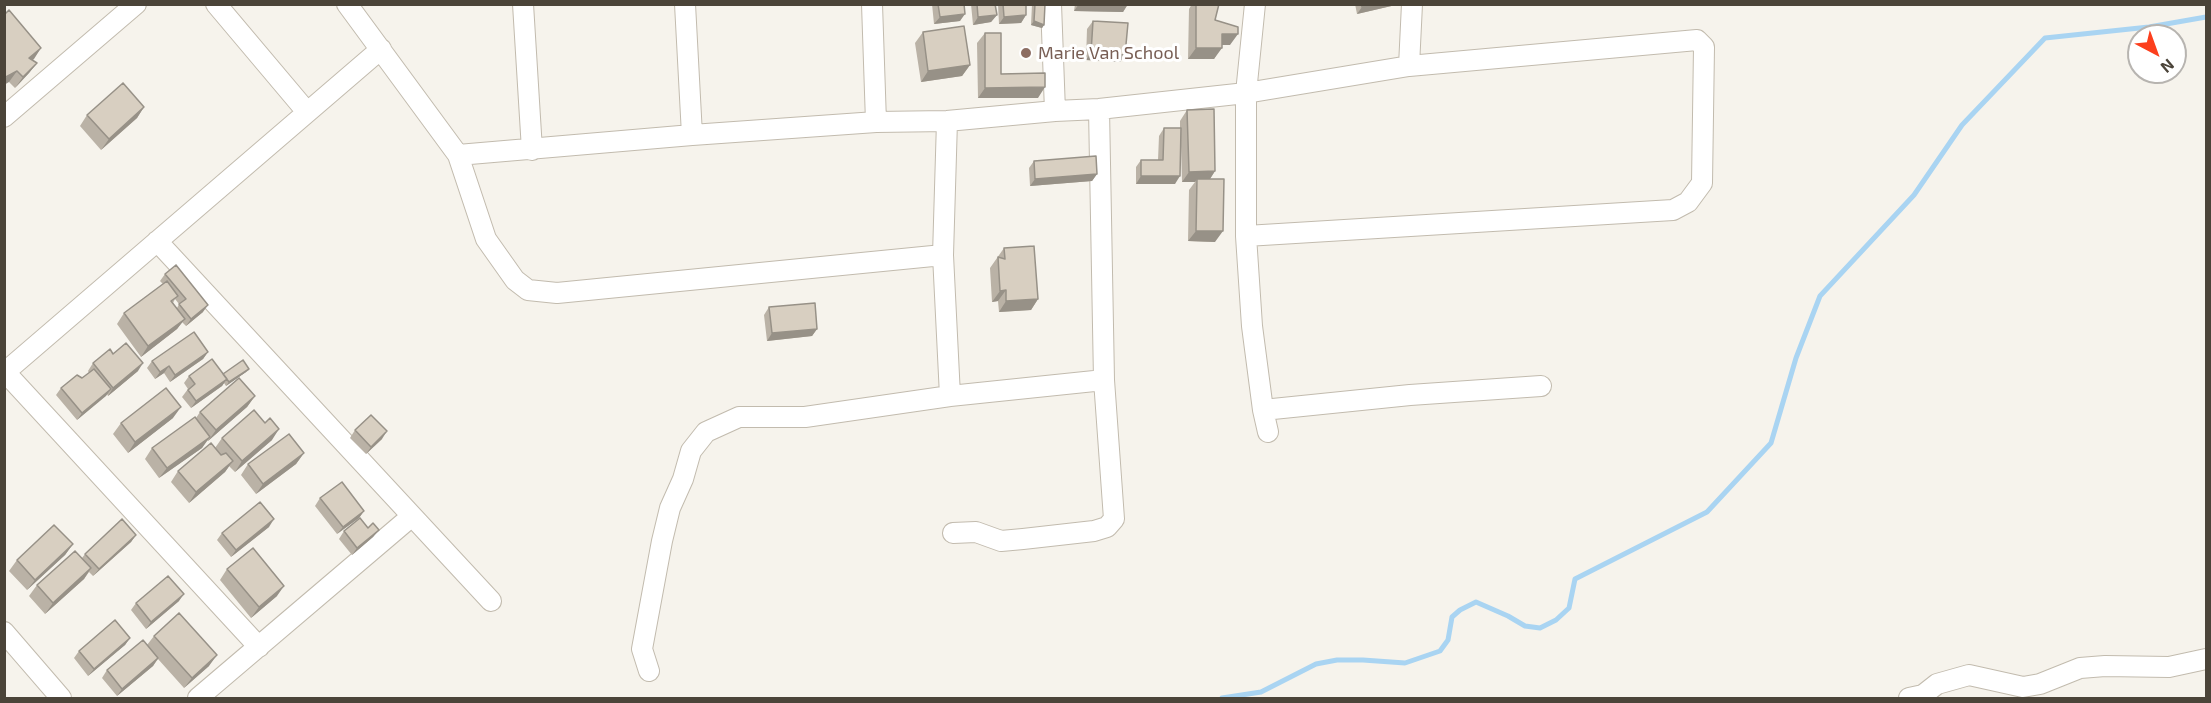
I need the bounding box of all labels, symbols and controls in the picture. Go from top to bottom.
north arrow [2127,24,2187,84]
place label: Marie Van School [1038,42,1179,64]
marker: Marie Van School [1019,46,1033,60]
text: N [2157,55,2178,77]

